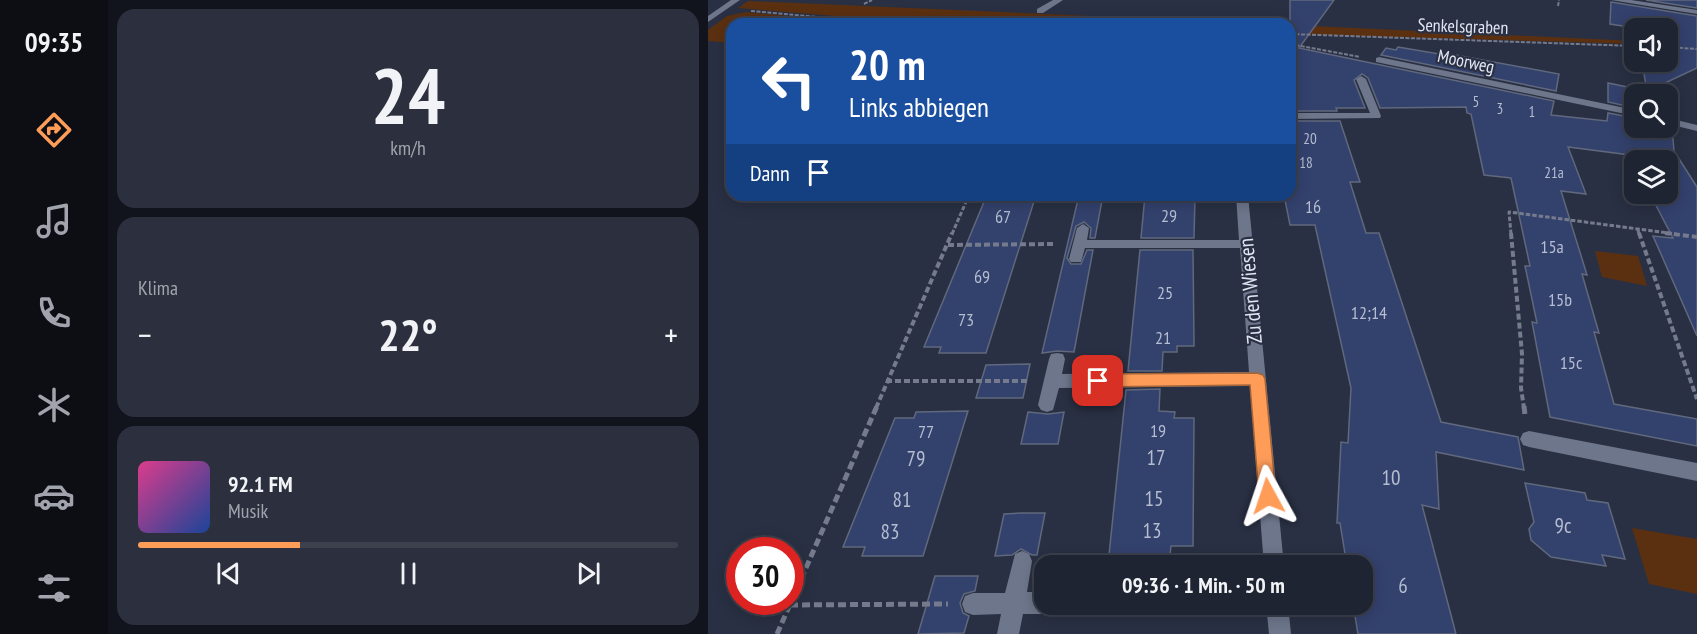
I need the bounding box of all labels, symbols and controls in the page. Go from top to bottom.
street label: Senkelsgraben [1417,13,1509,39]
map controls [1624,18,1678,204]
button: sound [1624,18,1678,72]
text: 09:35 [25,25,83,59]
text: 20 m [849,37,926,92]
icon: left [750,42,828,120]
street label: Moorweg [1435,44,1497,78]
text: 24 [371,45,445,146]
button: search [1624,84,1678,138]
text: Links abbiegen [849,90,989,124]
house number: 5 [1473,92,1479,111]
house number: 3 [1497,99,1503,118]
house number: 1 [1529,102,1535,121]
icon: directions [33,109,75,151]
house number: 20 [1303,129,1317,148]
text: km/h [390,135,426,161]
button: layers [1624,150,1678,204]
house number: 18 [1299,153,1313,172]
icon: arrive [802,156,835,189]
text: Dann [750,159,790,187]
house number: 21a [1544,163,1564,182]
house number: 16 [1305,195,1321,218]
icon: music [33,200,75,242]
house number: 29 [1161,204,1177,227]
house number: 67 [995,205,1011,228]
house number: 15a [1540,235,1564,258]
street label: Zu den Wiesen [1232,237,1268,345]
house number: 69 [974,265,990,288]
text: Klima [138,275,178,301]
house number: 25 [1157,281,1173,304]
house number: 15b [1548,288,1572,311]
icon: phone [33,292,75,334]
house number: 12;14 [1351,301,1387,324]
text: 22° [378,305,438,363]
house number: 73 [958,308,974,331]
text: − [138,313,152,356]
text: + [664,313,678,356]
house number: 21 [1155,326,1171,349]
house number: 15c [1560,351,1583,374]
pin [1072,355,1123,406]
icon: arrive [1081,364,1114,397]
icon: climate [33,384,75,426]
house number: 19 [1150,419,1166,442]
house number: 77 [918,420,934,443]
house number: 17 [1147,444,1165,471]
house number: 79 [907,445,925,472]
position arrow [1236,464,1300,528]
house number: 10 [1382,464,1400,491]
text: 92.1 FM [228,470,293,498]
icon: car [33,475,75,517]
house number: 15 [1145,485,1163,512]
house number: 81 [893,486,911,513]
text: Musik [228,498,268,524]
house number: 9c [1555,512,1572,539]
house number: 13 [1143,517,1161,544]
house number: 83 [881,518,899,545]
speed limit sign: 30 [726,537,804,615]
icon: previous [212,557,245,590]
icon: pause [392,557,425,590]
icon: next [572,557,605,590]
icon: filters [33,567,75,609]
text: 09:36 · 1 Min. · 50 m [1122,571,1285,599]
house number: 6 [1398,572,1408,599]

